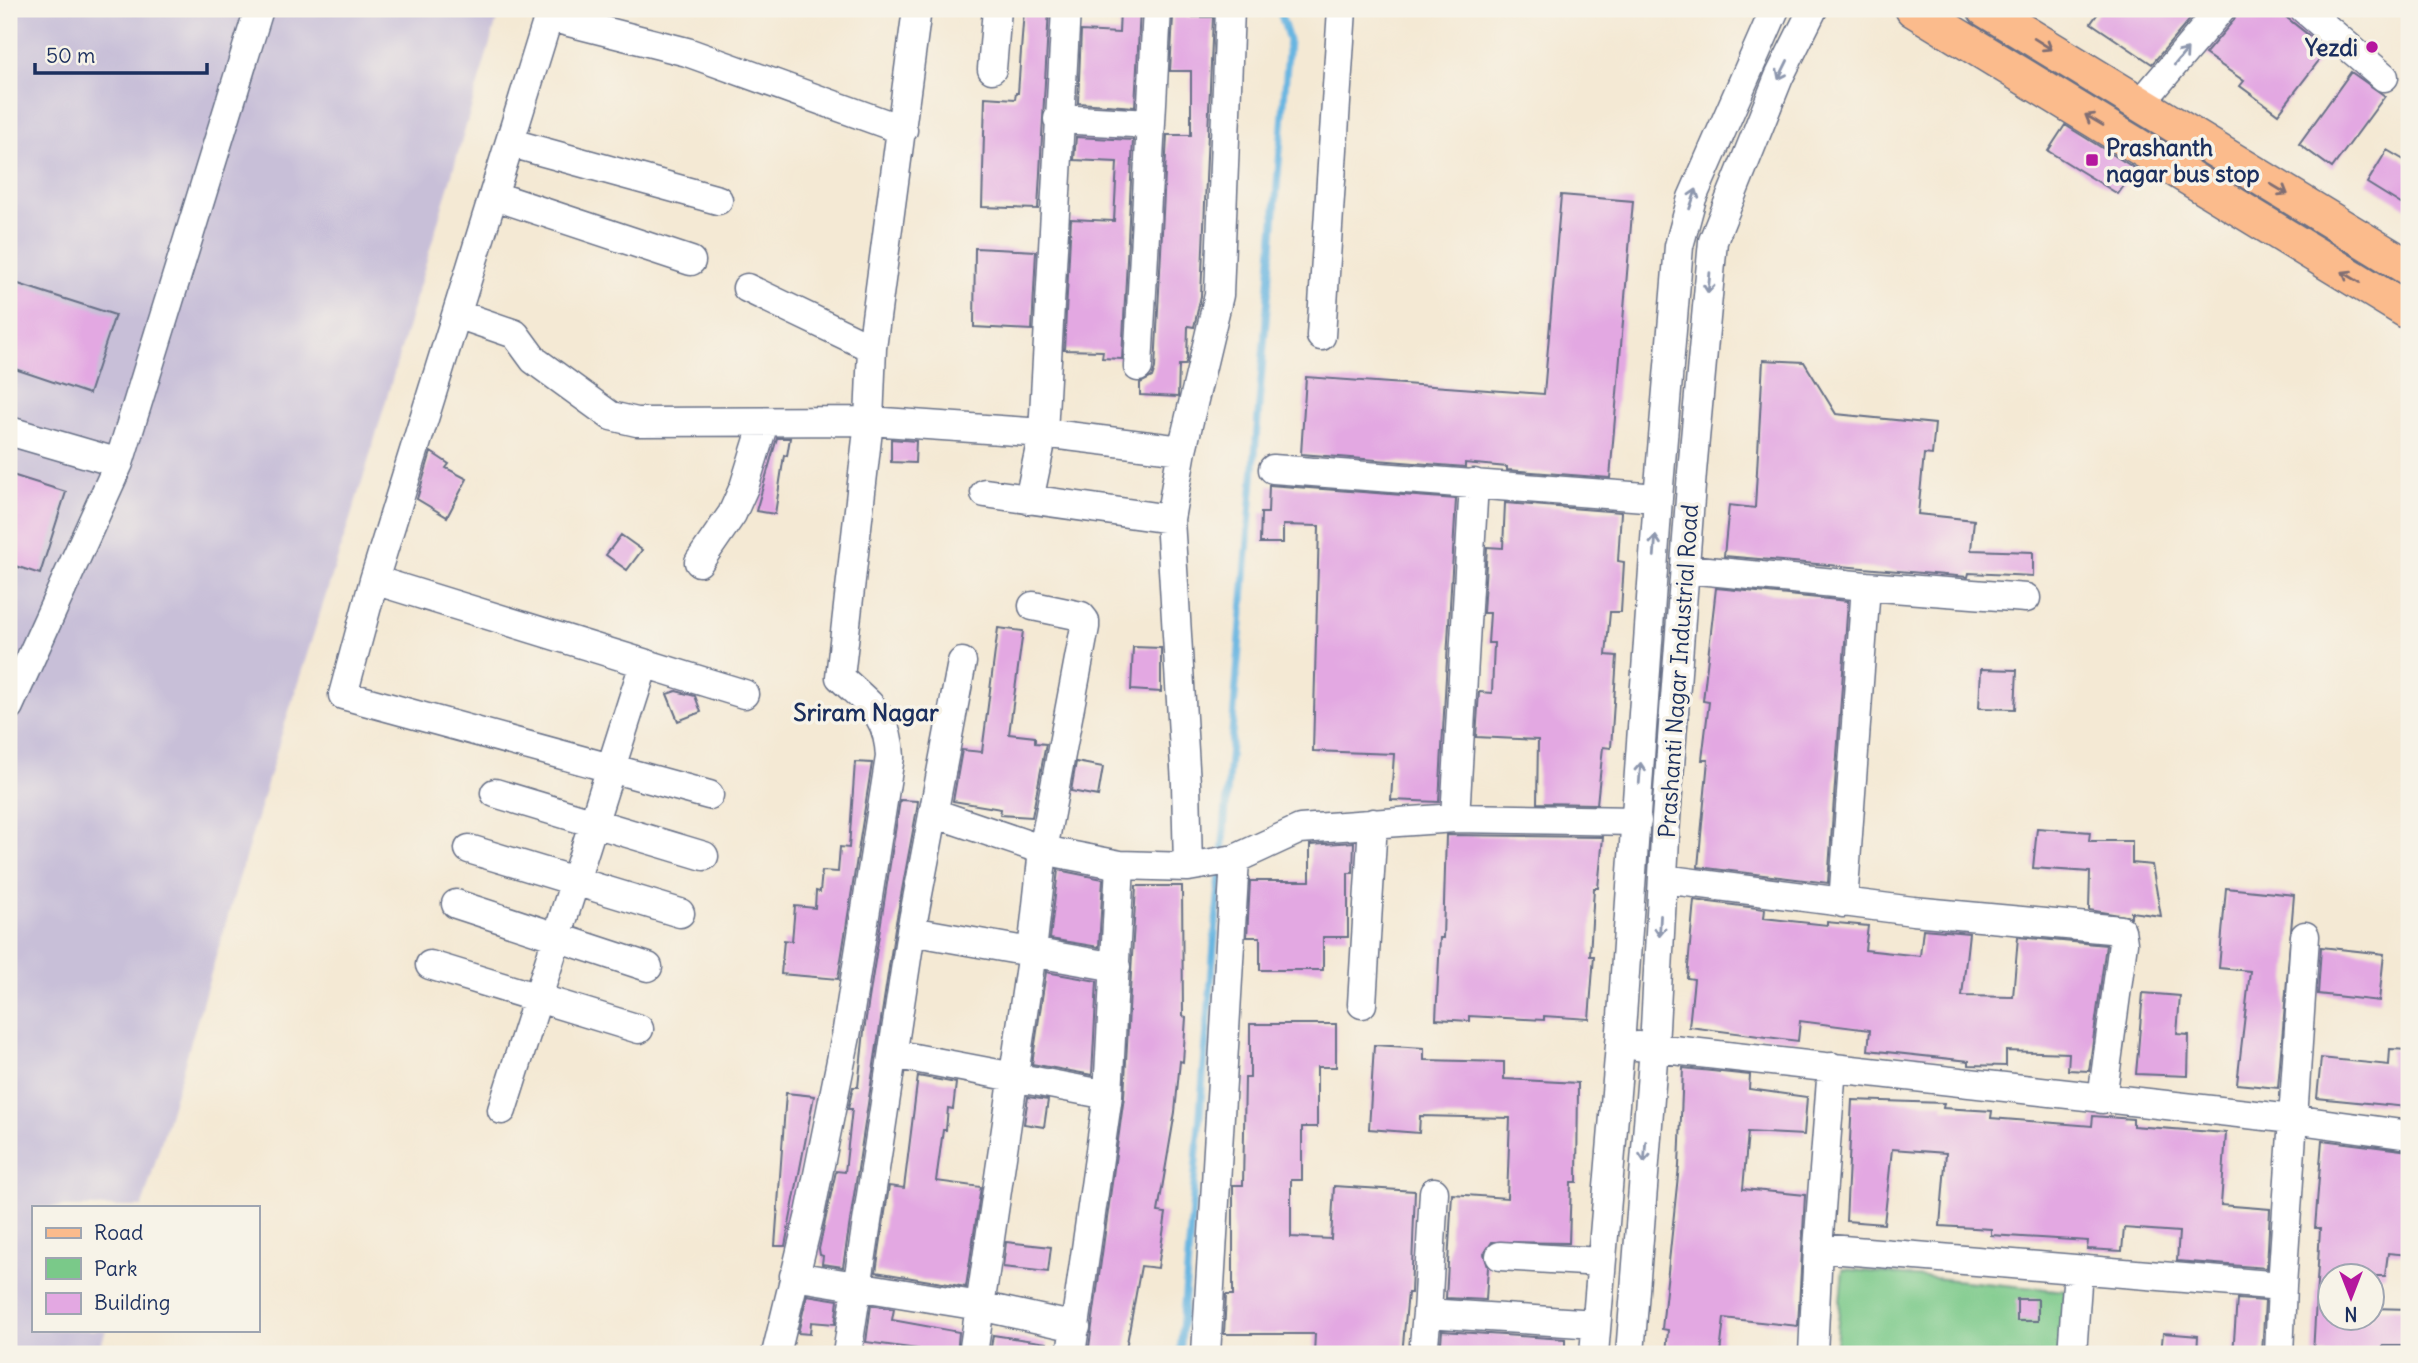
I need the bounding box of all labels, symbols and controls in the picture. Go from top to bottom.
scale bar [35,32,206,76]
place label: Yezdi [2304,33,2358,62]
one-way arrow [2032,38,2052,52]
marker: Yezdi [2364,39,2380,55]
text: 50 m [46,42,95,69]
one-way arrow [2173,48,2188,66]
one-way arrow [1775,59,1789,80]
one-way arrow [2085,112,2105,126]
place label: Prashanth nagar bus stop [2106,133,2260,188]
marker: Prashanth nagar bus stop [2084,152,2100,168]
one-way arrow [2268,182,2288,196]
one-way arrow [1688,189,1700,211]
one-way arrow [2342,269,2361,284]
one-way arrow [1702,272,1715,294]
street label: Prashanti Nagar Industrial Road [1652,503,1704,839]
one-way arrow [1649,536,1662,558]
district label: Sriram Nagar [793,697,939,727]
one-way arrow [1634,763,1647,785]
one-way arrow [1654,914,1667,937]
one-way arrow [1638,1141,1651,1163]
legend [32,1206,259,1332]
text: Road [94,1219,143,1246]
text: Park [94,1255,137,1282]
north arrow [2316,1262,2386,1332]
text: Building [94,1289,170,1316]
text: N [2344,1302,2358,1326]

